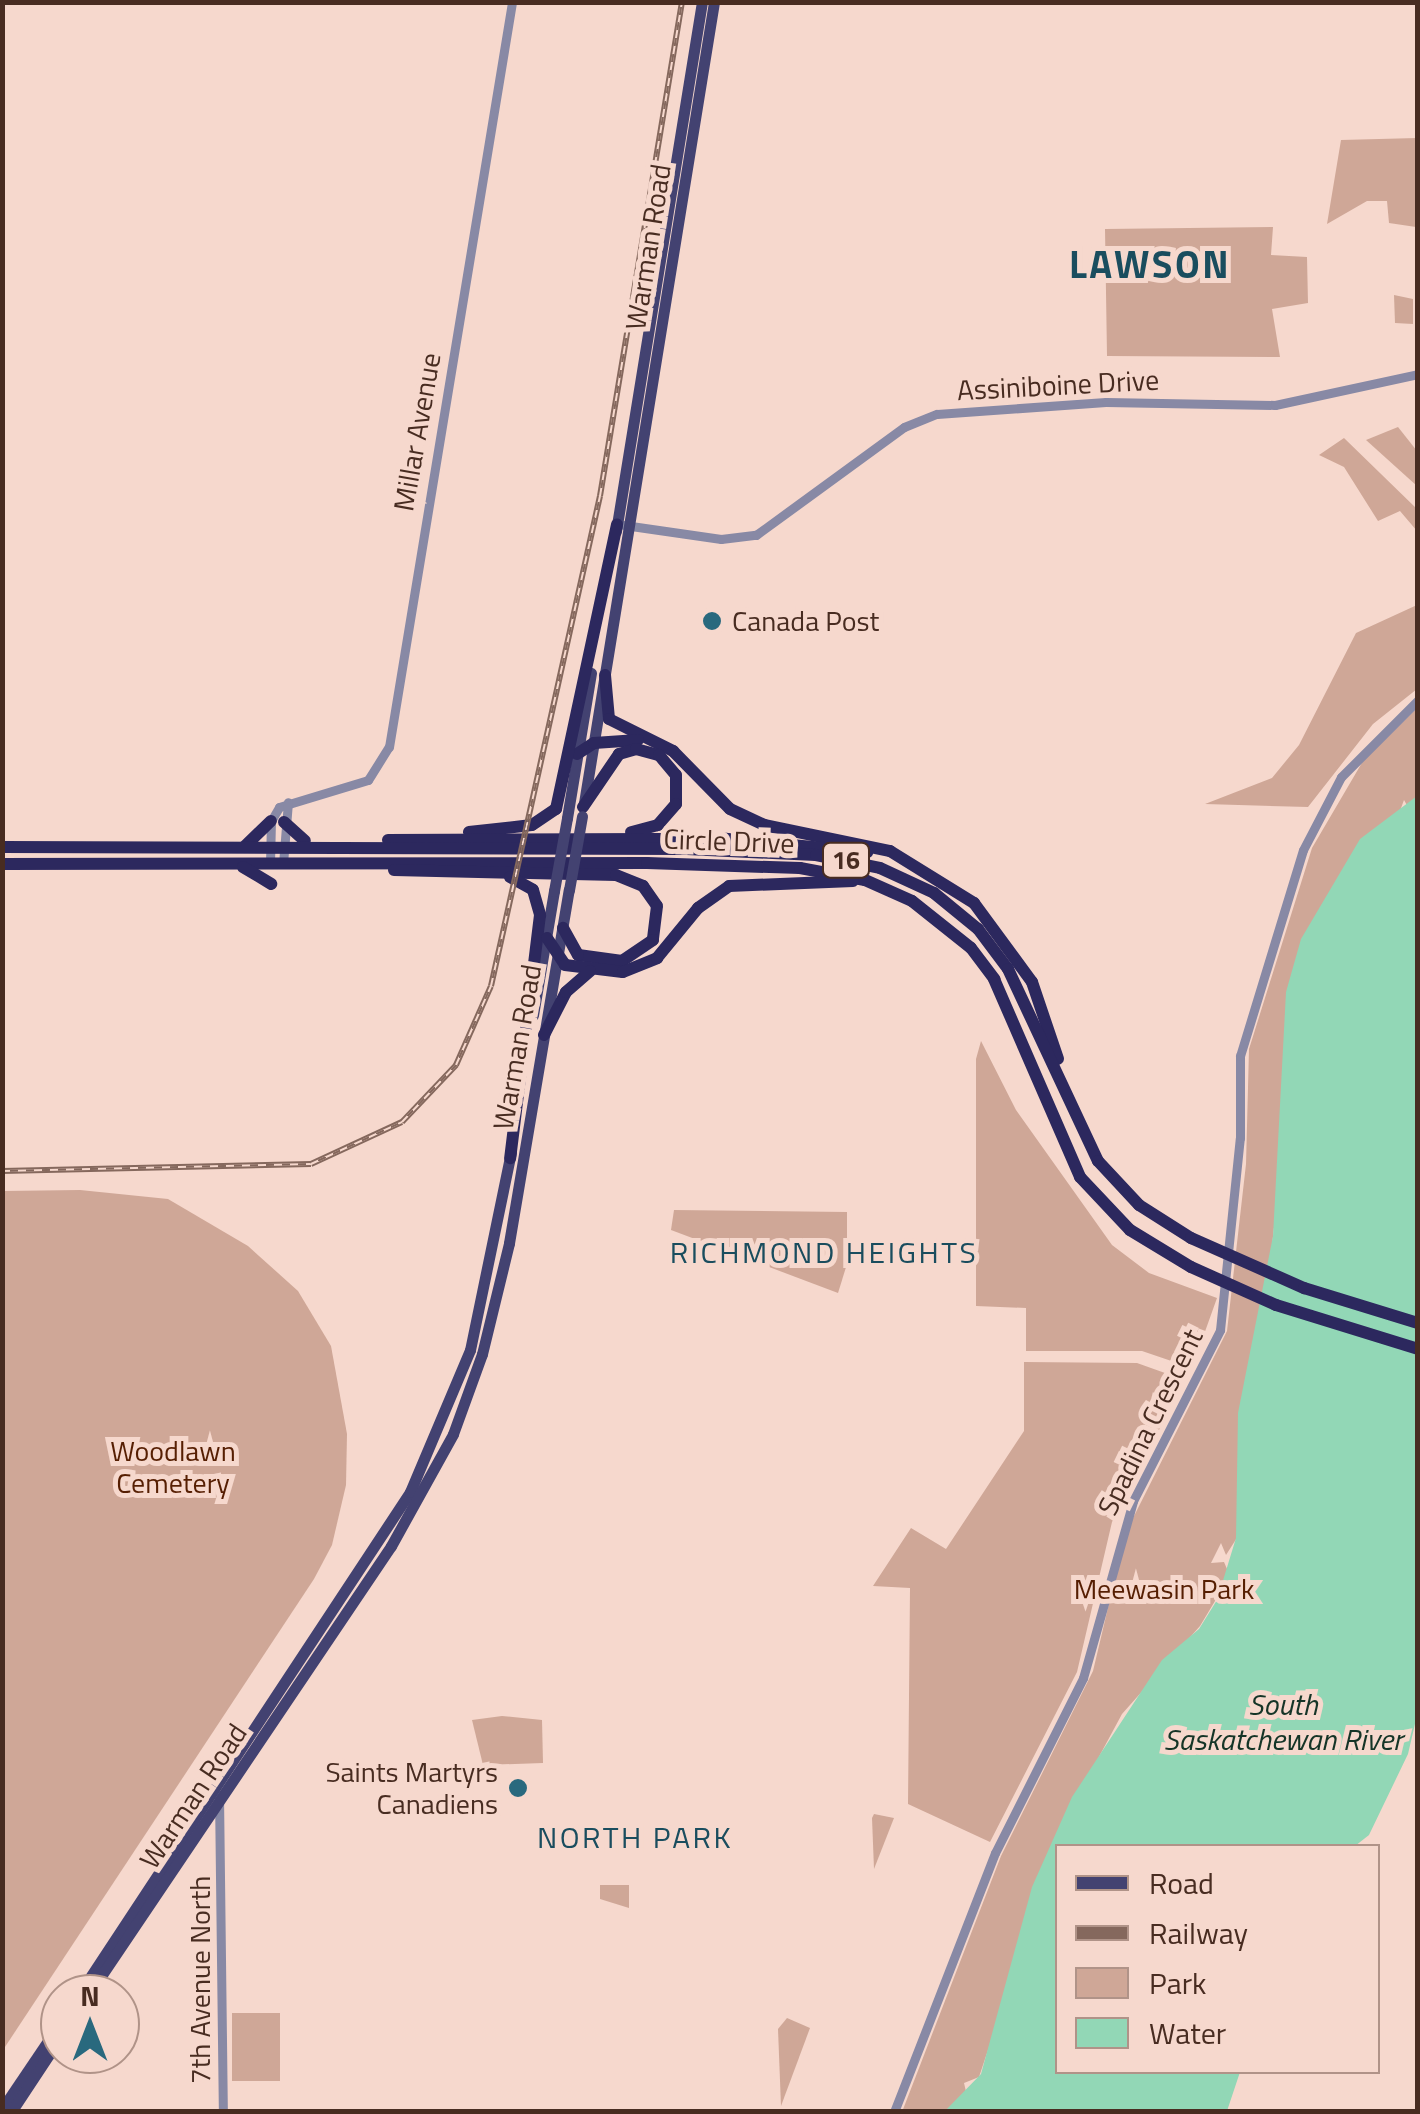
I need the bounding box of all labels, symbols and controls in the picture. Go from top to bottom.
street label: Warman Road [618,162,678,332]
district label: LAWSON [1069,242,1231,288]
street label: Millar Avenue [387,350,447,514]
street label: Assiniboine Drive [956,363,1160,407]
place label: Canada Post [732,604,879,638]
marker: Canada Post [701,610,723,632]
street label: Circle Drive [663,822,795,860]
road number: 16 [821,840,871,880]
street label: Warman Road [486,962,548,1132]
district label: RICHMOND HEIGHTS [670,1234,978,1270]
street label: Spadina Crescent [1090,1324,1210,1520]
park label: Woodlawn Cemetery [110,1434,236,1500]
park label: Meewasin Park [1074,1572,1254,1606]
water label: South Saskatchewan River [1163,1686,1403,1756]
street label: Warman Road [132,1717,254,1875]
place label: Saints Martyrs Canadiens [325,1755,498,1821]
marker: Saints Martyrs Canadiens [507,1777,529,1799]
district label: NORTH PARK [537,1819,733,1855]
legend [1055,1844,1380,2074]
text: Road [1149,1860,1214,1906]
street label: 7th Avenue North [183,1876,217,2084]
text: Railway [1149,1910,1248,1956]
text: Park [1149,1960,1206,2006]
north arrow [40,1974,140,2074]
text: N [80,1974,100,2017]
text: Water [1149,2010,1226,2056]

